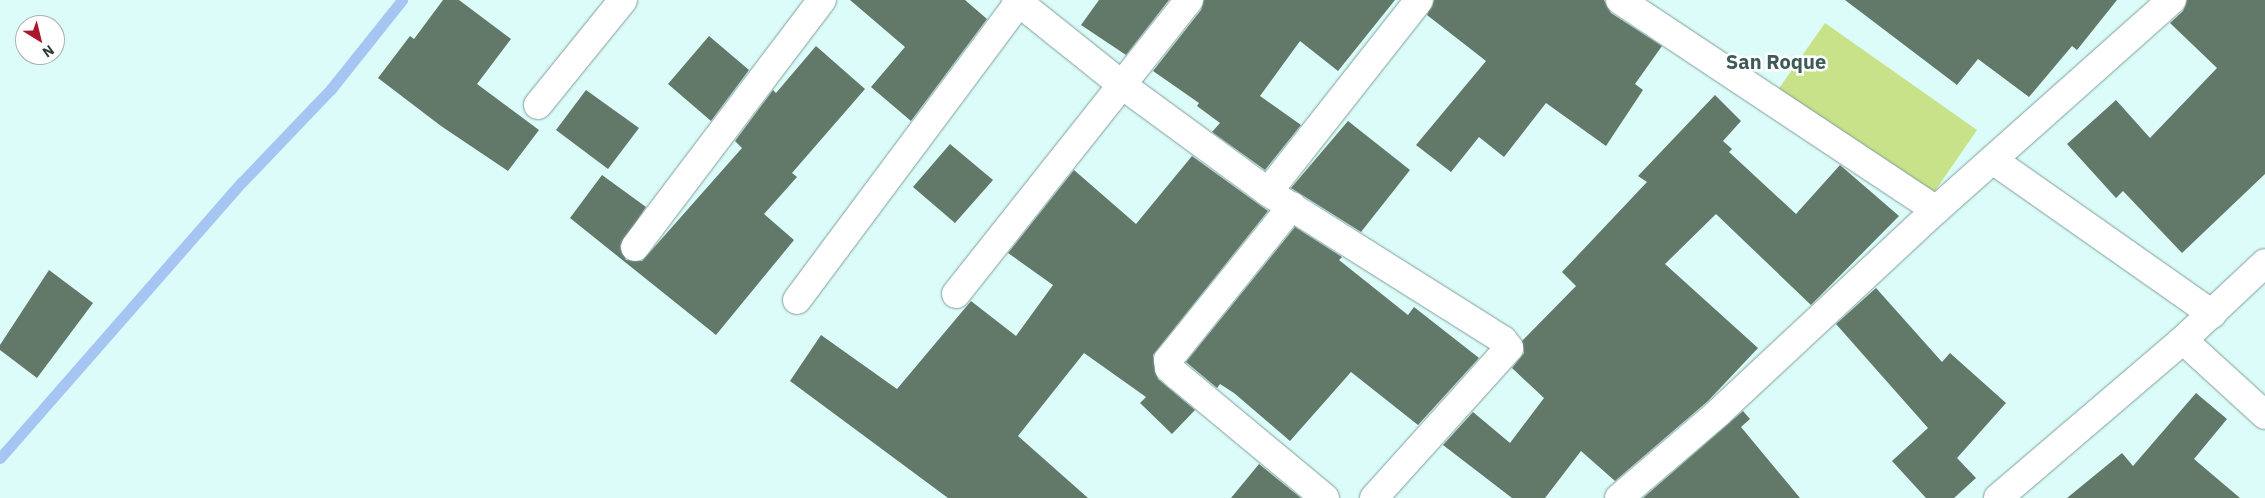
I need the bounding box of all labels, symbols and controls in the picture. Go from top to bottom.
north arrow [15,15,65,65]
text: N [39,41,58,62]
district label: San Roque [1726,49,1826,73]

